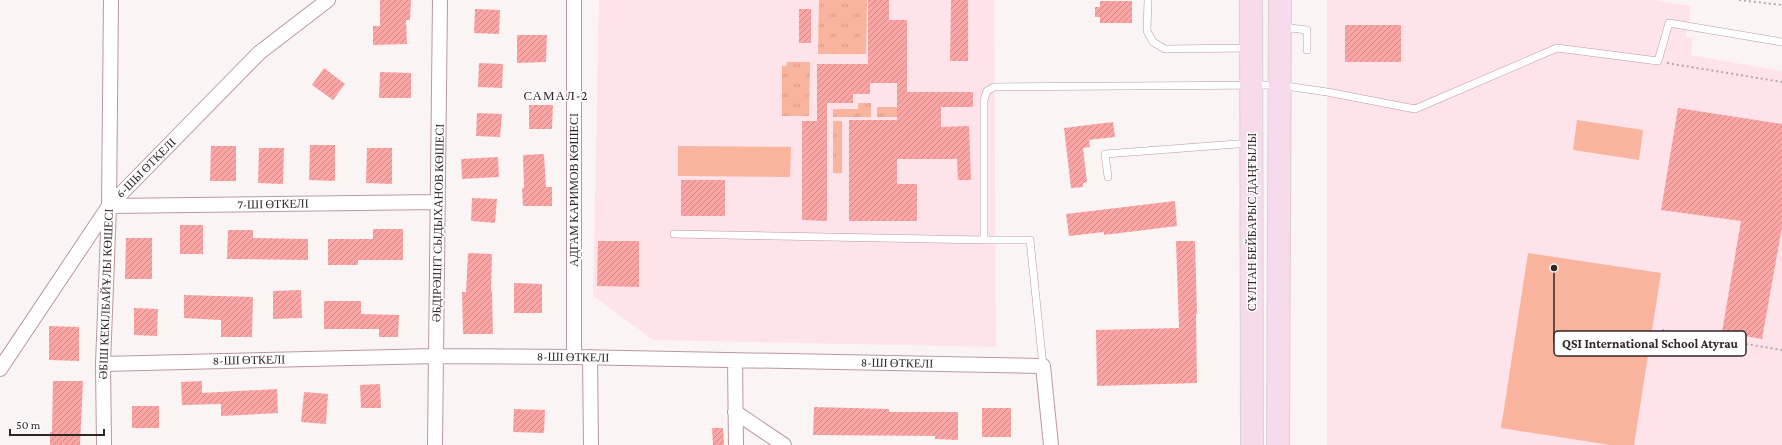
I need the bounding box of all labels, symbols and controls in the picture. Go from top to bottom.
district label: САМАЛ-2 [524,88,588,103]
street label: АДГАМ КАРИМОВ КӨШЕСІ [567,113,581,267]
street label: ӘБДІРӘШІТ СЫДЫХАНОВ КӨШЕСІ [429,124,447,322]
street label: СҰЛТАН БЕЙБАРЫС ДАҢҒЫЛЫ [1245,132,1259,311]
street label: 6-ШЫ ӨТКЕЛІ [113,135,179,201]
street label: 7-ШІ ӨТКЕЛІ [237,196,309,212]
street label: ӘБІШ КЕКІЛБАЙҰЛЫ КӨШЕСІ [96,208,116,380]
callout: QSI International School Atyrau [1554,331,1746,356]
text: QSI International School Atyrau [1562,336,1739,351]
street label: 8-ШІ ӨТКЕЛІ [537,349,609,365]
street label: 8-ШІ ӨТКЕЛІ [213,352,285,368]
street label: 8-ШІ ӨТКЕЛІ [861,355,933,371]
scale bar [10,411,104,437]
text: 50 m [16,418,41,432]

